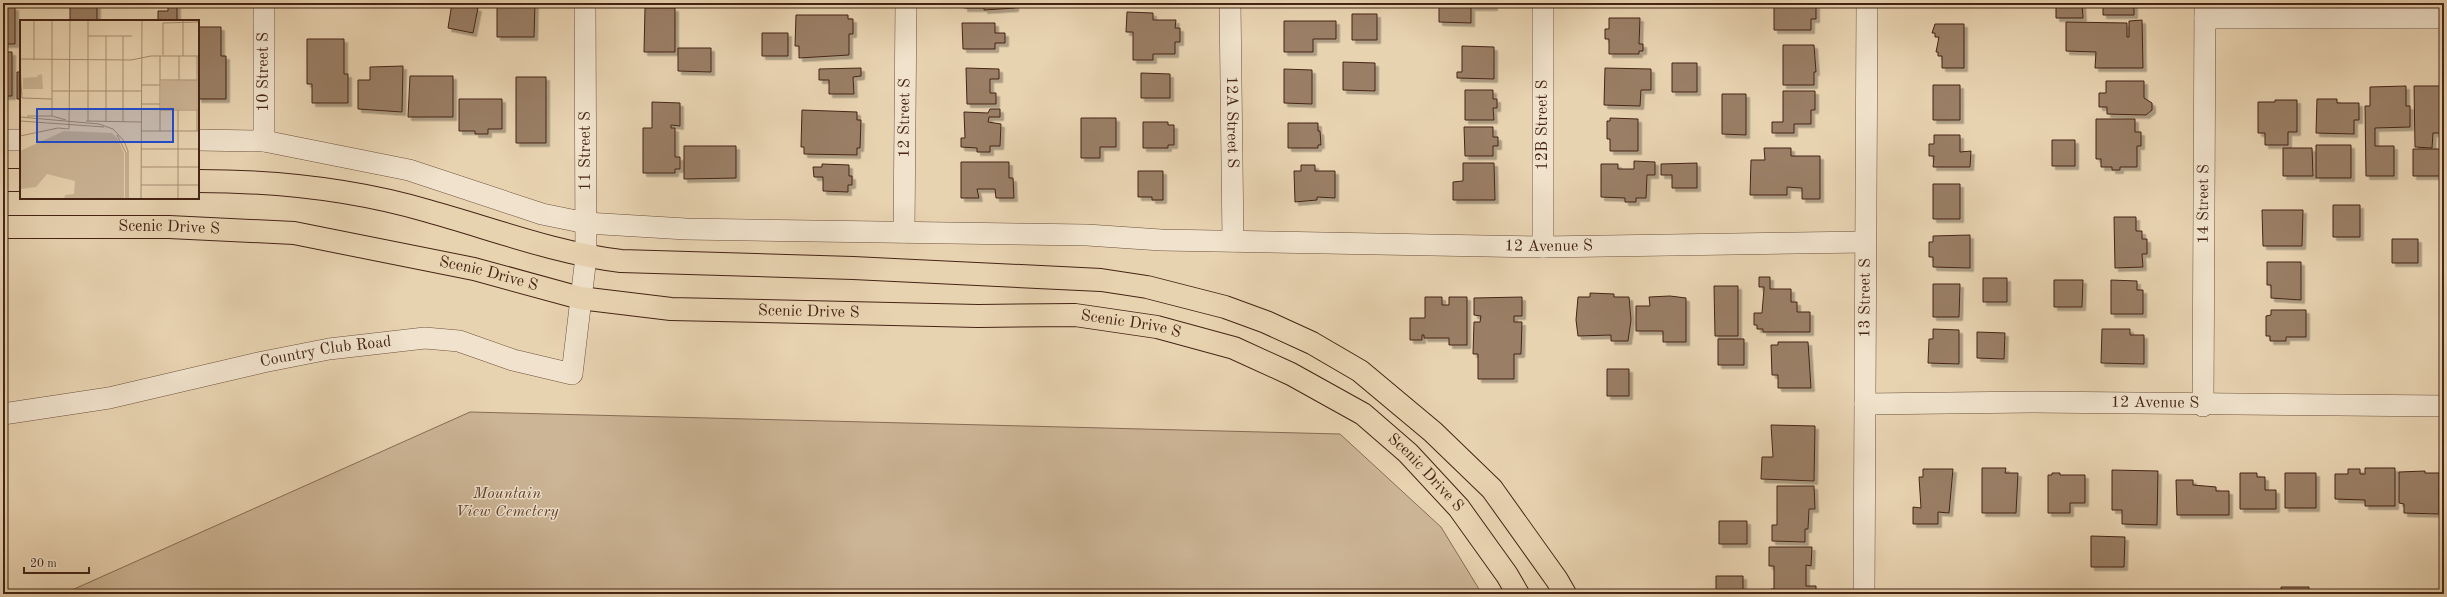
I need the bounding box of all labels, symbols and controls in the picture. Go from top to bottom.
inset map [20,20,199,199]
street label: 10 Street S [256,32,272,112]
street label: 12A Street S [1223,76,1240,168]
street label: 12 Street S [897,78,913,158]
street label: 12B Street S [1535,79,1551,170]
street label: 11 Street S [578,111,594,191]
street label: 14 Street S [2196,164,2212,244]
street label: Scenic Drive S [118,219,220,237]
street label: 12 Avenue S [1504,238,1593,255]
street label: Scenic Drive S [438,254,540,294]
street label: 13 Street S [1857,258,1874,338]
street label: Scenic Drive S [758,303,860,321]
street label: Scenic Drive S [1080,308,1183,341]
street label: Country Club Road [259,334,392,370]
street label: 12 Avenue S [2111,395,2199,412]
street label: Scenic Drive S [1384,431,1466,515]
park label: Mountain View Cemetery [456,486,559,520]
scale bar [24,549,89,575]
text: 20 m [30,558,57,570]

